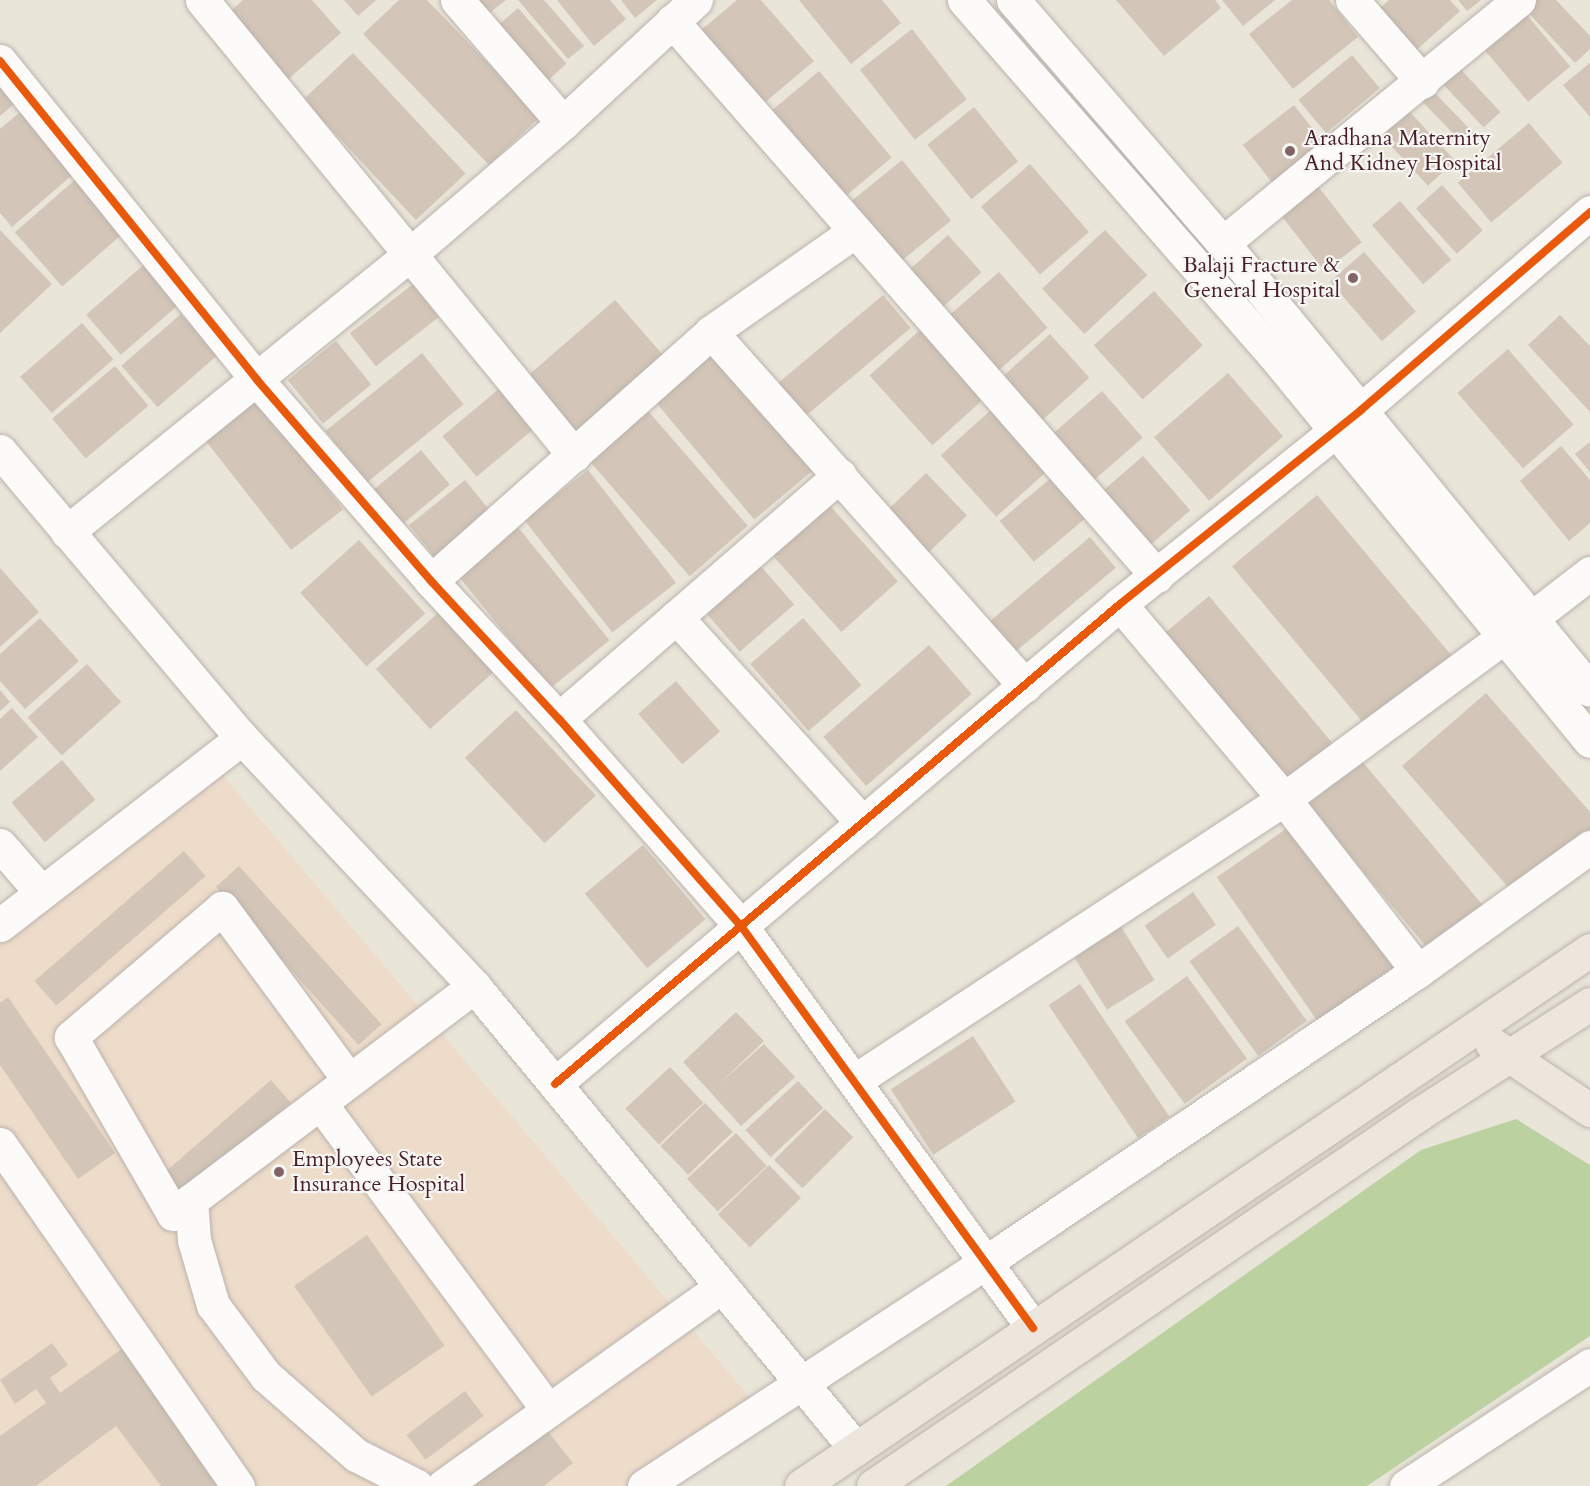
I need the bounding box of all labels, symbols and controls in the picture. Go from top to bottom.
place label: Aradhana Maternity And Kidney Hospital [1304,125,1502,176]
marker: Aradhana Maternity And Kidney Hospital [1281,142,1299,160]
place label: Balaji Fracture & General Hospital [1183,252,1340,304]
marker: Balaji Fracture & General Hospital [1344,269,1362,287]
place label: Employees State Insurance Hospital [292,1146,465,1198]
marker: Employees State Insurance Hospital [270,1163,288,1181]

